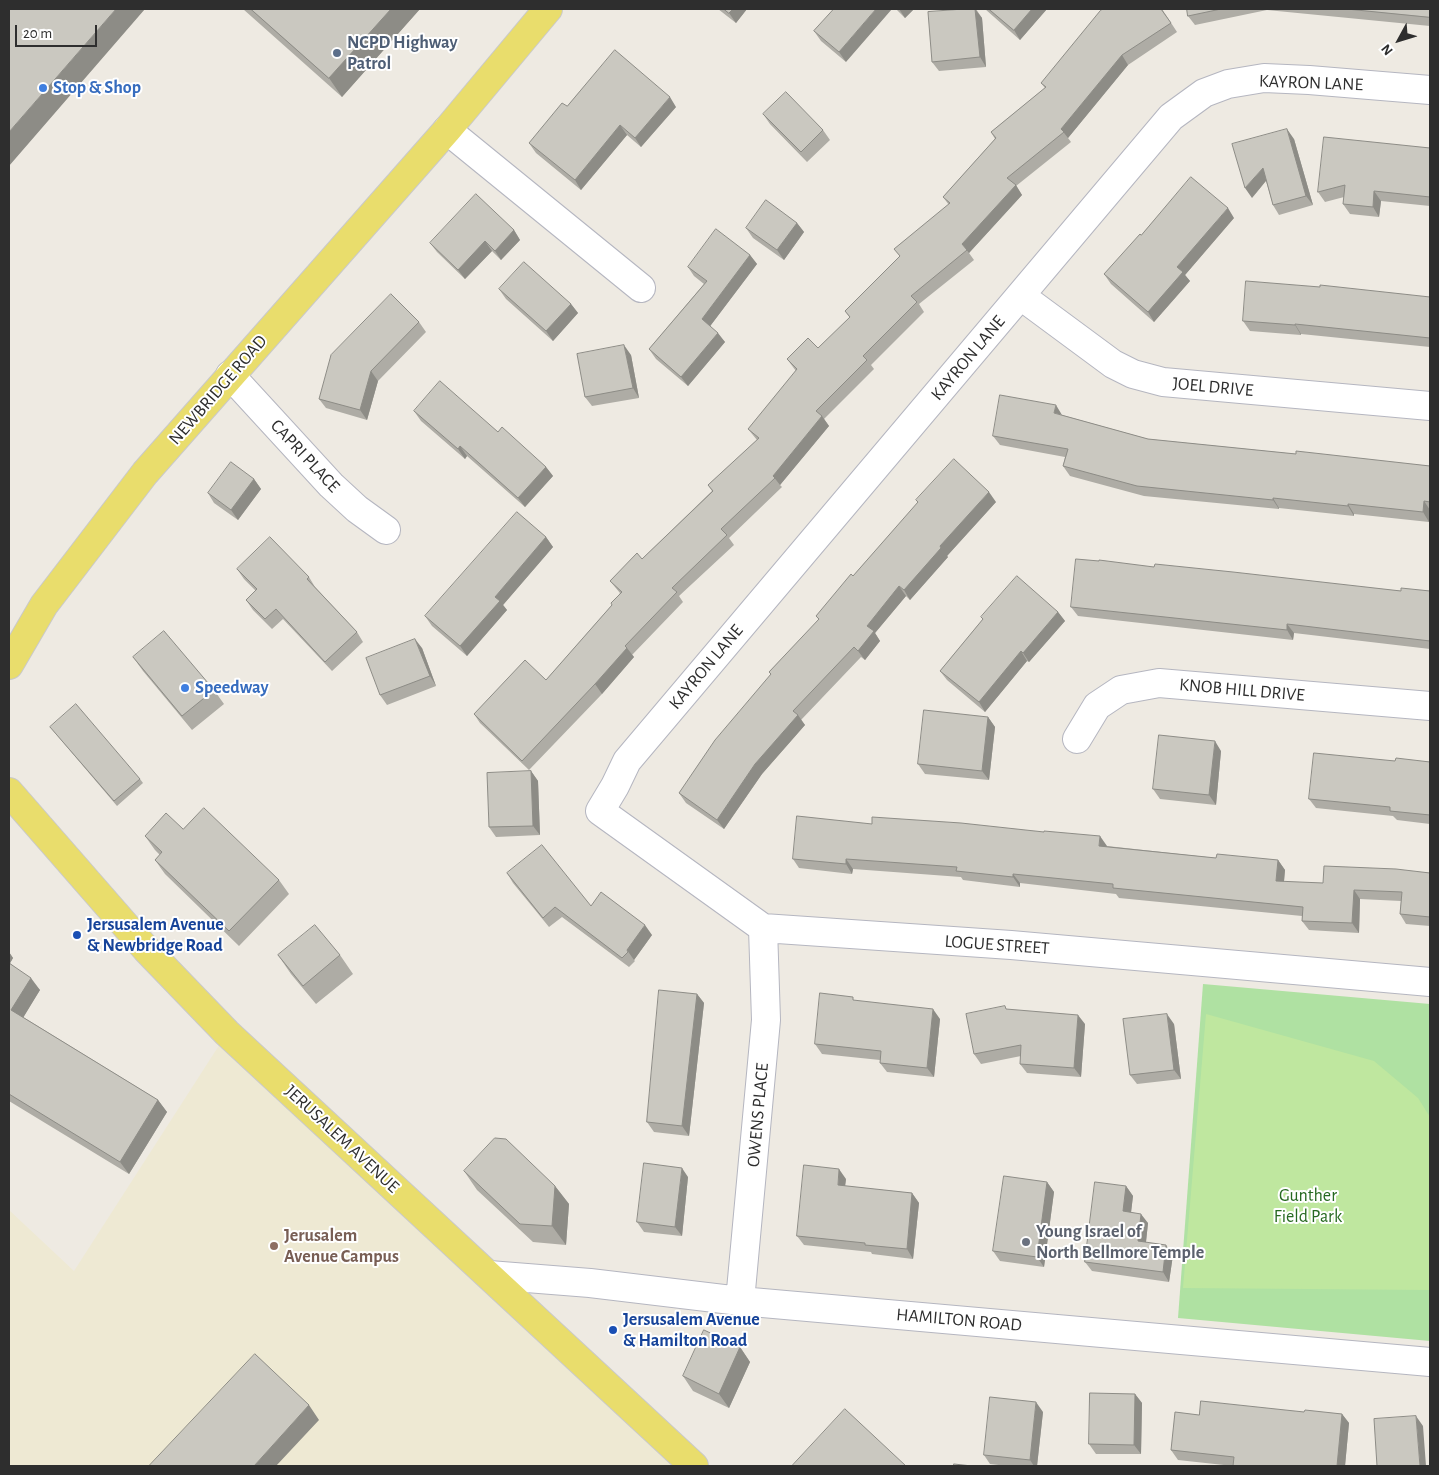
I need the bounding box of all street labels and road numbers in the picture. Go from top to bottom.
street label: KAYRON LANE [1259,70,1363,96]
street label: KAYRON LANE [926,311,1010,405]
street label: NEWBRIDGE ROAD [164,331,272,449]
street label: JOEL DRIVE [1172,373,1254,401]
street label: CAPRI PLACE [266,415,344,497]
street label: KAYRON LANE [664,620,748,714]
street label: KNOB HILL DRIVE [1178,674,1306,706]
street label: LOGUE STREET [944,931,1050,959]
street label: OWENS PLACE [743,1062,773,1168]
street label: JERUSALEM AVENUE [280,1080,404,1198]
street label: HAMILTON ROAD [895,1304,1023,1336]

